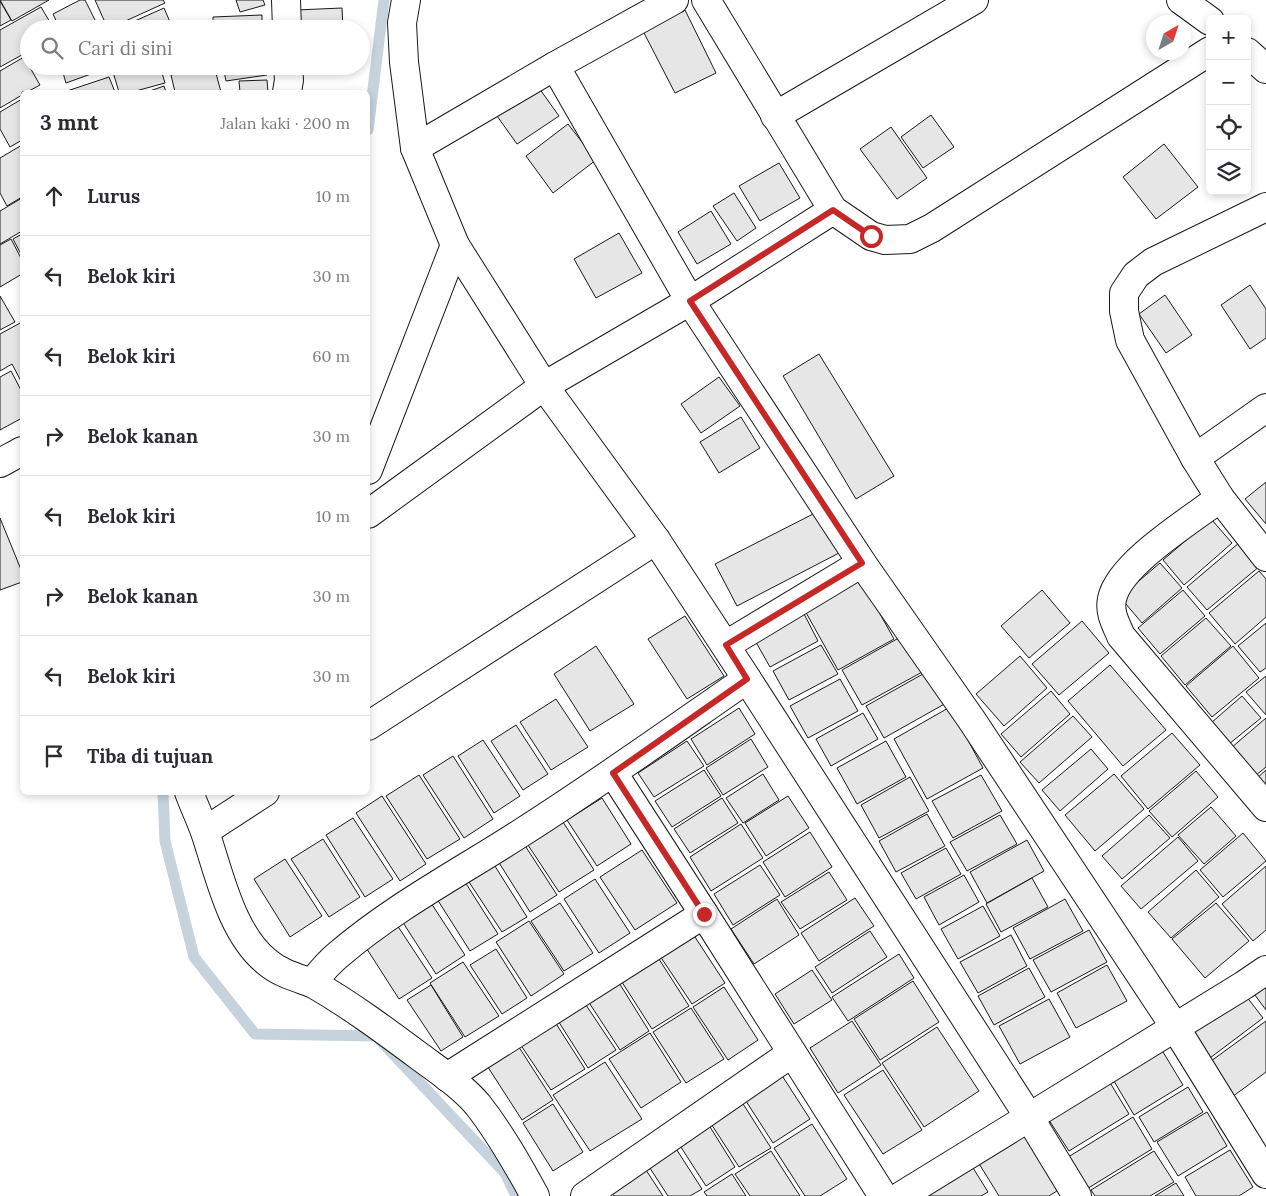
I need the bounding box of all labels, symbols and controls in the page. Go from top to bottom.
north arrow [1146,15,1191,60]
map controls [1206,15,1251,195]
button: + [1206,15,1251,60]
search box [20,20,370,75]
icon: search [38,34,66,62]
text: Cari di sini [78,36,172,60]
button: − [1206,60,1251,105]
button: locate [1206,105,1251,150]
text: 3 mnt [40,109,99,136]
text: Jalan kaki · 200 m [220,113,350,133]
button: layers [1206,150,1251,195]
icon: ahead [40,182,68,210]
text: Lurus [87,184,140,208]
text: 10 m [316,186,350,206]
route start [860,225,883,248]
icon: left [40,262,68,290]
text: Belok kiri [87,264,176,288]
text: 30 m [313,266,350,286]
icon: left [40,342,68,370]
text: Belok kiri [87,344,176,368]
text: 60 m [312,346,350,366]
icon: right [40,422,68,450]
text: Belok kanan [87,424,198,448]
text: 30 m [313,426,350,446]
icon: left [40,502,68,530]
text: Belok kiri [87,504,176,528]
text: 10 m [316,506,350,526]
icon: right [40,582,68,610]
text: Belok kanan [87,584,198,608]
text: 30 m [313,586,350,606]
icon: left [40,662,68,690]
text: Belok kiri [87,664,176,688]
text: 30 m [313,666,350,686]
icon: arrive [40,742,68,770]
text: Tiba di tujuan [87,744,213,768]
route end [693,903,716,926]

